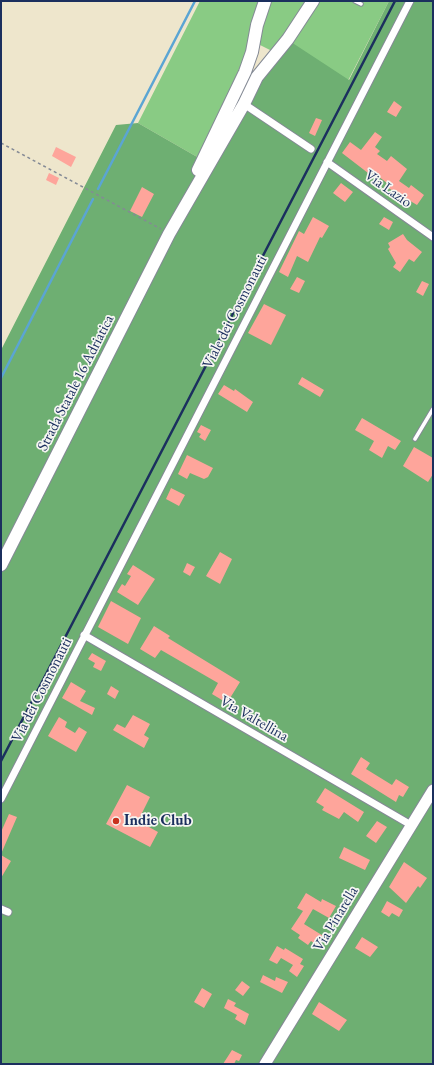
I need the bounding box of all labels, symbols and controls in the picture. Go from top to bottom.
street label: Via Lazio [361,166,415,212]
street label: Viale dei Cosmonauti [199,253,271,371]
street label: Strada Statale 16 Adriatica [34,312,118,454]
street label: Via dei Cosmonauti [8,635,76,745]
street label: Via Valtellina [217,692,291,746]
place label: Indie Club [124,812,192,830]
marker: Indie Club [111,816,121,826]
street label: Via Pinarella [310,883,362,955]

